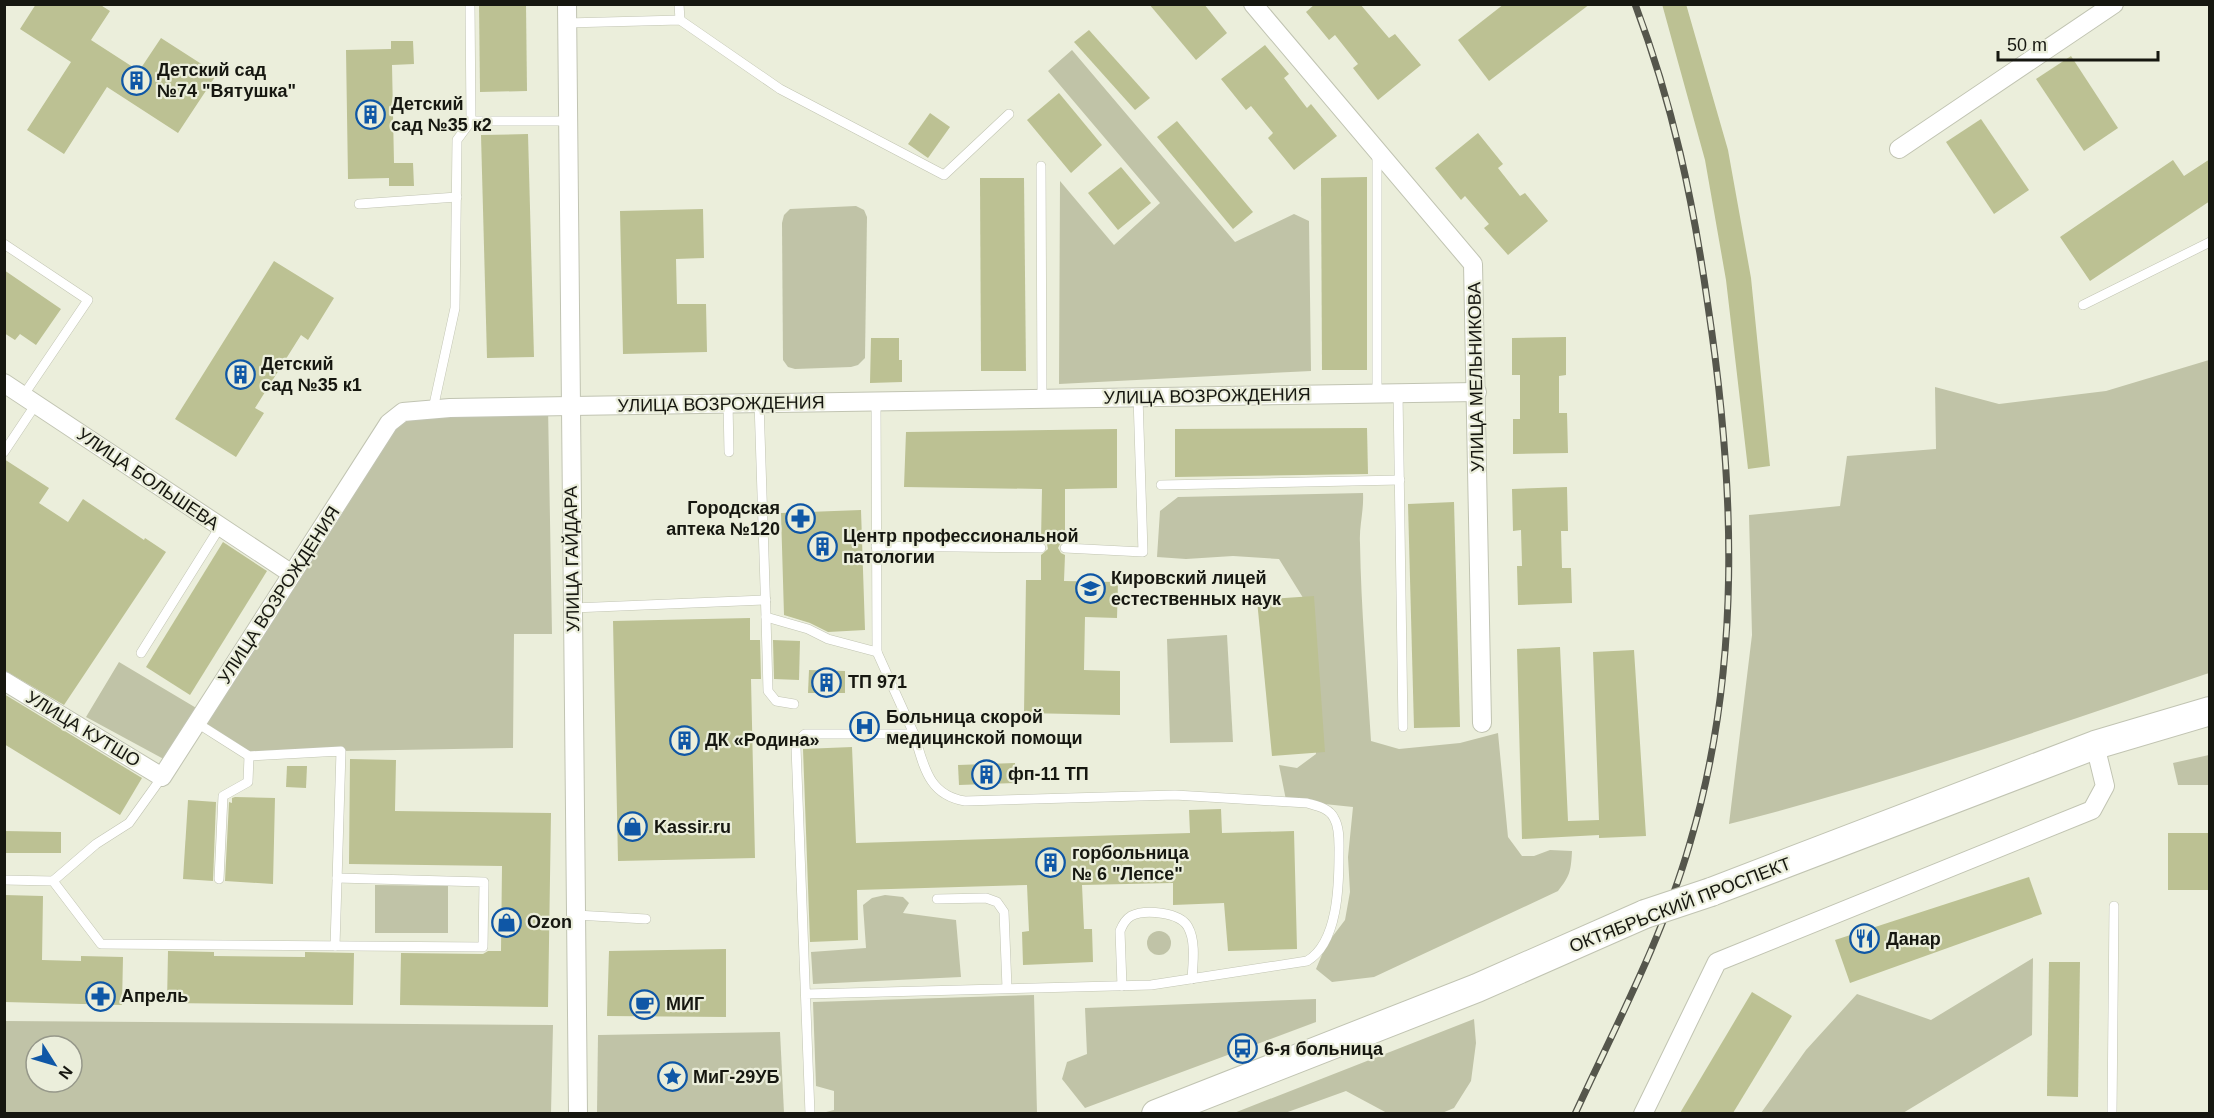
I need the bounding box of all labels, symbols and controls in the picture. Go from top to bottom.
scale bar [1998,24,2158,62]
text: 50 m [2007,35,2047,55]
place label: Детский сад №74 "Вятушка" [157,60,296,101]
building icon: Детский сад №74 "Вятушка" [120,64,152,96]
place label: Детский сад №35 к2 [391,94,492,135]
building icon: Детский сад №35 к2 [354,98,386,130]
street label: УЛИЦА МЕЛЬНИКОВА [1464,282,1488,472]
place label: Детский сад №35 к1 [261,354,362,395]
building icon: Детский сад №35 к1 [224,358,256,390]
street label: УЛИЦА ВОЗРОЖДЕНИЯ [1103,384,1311,408]
street label: УЛИЦА ВОЗРОЖДЕНИЯ [617,392,825,416]
street label: УЛИЦА БОЛЬШЕВА [73,424,223,534]
street label: УЛИЦА ГАЙДАРА [560,486,583,632]
place label: Городская аптека №120 [666,498,780,539]
pharmacy icon: Городская аптека №120 [785,502,817,534]
street label: УЛИЦА ВОЗРОЖДЕНИЯ [214,503,344,687]
place label: Центр профессиональной патологии [843,526,1079,567]
building icon: Центр профессиональной патологии [806,530,838,562]
place label: Кировский лицей естественных наук [1111,568,1282,609]
school or university icon: Кировский лицей естественных наук [1074,572,1106,604]
building icon: ТП 971 [811,666,843,698]
place label: ТП 971 [848,672,907,692]
street label: УЛИЦА КУТШО [22,687,144,771]
place label: Больница скорой медицинской помощи [886,707,1083,748]
hospital icon: Больница скорой медицинской помощи [849,711,881,743]
building icon: ДК «Родина» [668,724,700,756]
place label: ДК «Родина» [705,730,820,750]
building icon: фп-11 ТП [971,758,1003,790]
place label: фп-11 ТП [1008,764,1089,784]
shop icon: Kassir.ru [617,811,649,843]
place label: Kassir.ru [654,817,731,837]
place label: горбольница № 6 "Лепсе" [1072,843,1190,884]
building icon: горбольница № 6 "Лепсе" [1035,847,1067,879]
street label: ОКТЯБРЬСКИЙ ПРОСПЕКТ [1566,853,1794,957]
shop icon: Ozon [490,906,522,938]
place label: Ozon [527,912,572,932]
restaurant icon: Данар [1849,923,1881,955]
place label: Данар [1886,929,1941,949]
pharmacy icon: Апрель [84,980,116,1012]
place label: Апрель [121,986,188,1006]
cafe icon: МИГ [629,988,661,1020]
place label: МИГ [666,994,704,1014]
bus stop icon: 6-я больница [1227,1033,1259,1065]
north arrow [24,1034,84,1094]
place label: 6-я больница [1264,1039,1384,1059]
place icon: МиГ-29УБ [656,1061,688,1093]
text: N [55,1063,76,1082]
place label: МиГ-29УБ [693,1067,779,1087]

